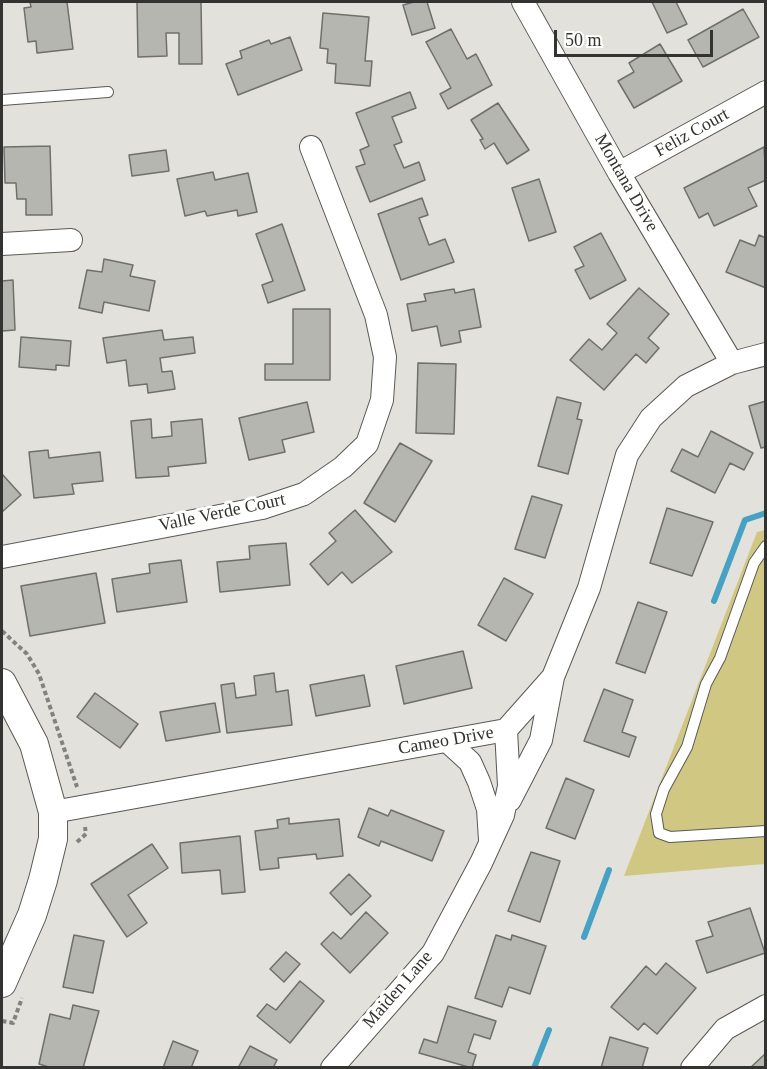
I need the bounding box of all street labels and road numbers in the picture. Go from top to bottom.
street label: Feliz Court [651,104,733,162]
street label: Montana Drive [589,130,663,236]
street label: Valle Verde Court [157,489,287,537]
street label: Cameo Drive [397,722,495,760]
street label: Maiden Lane [359,947,437,1033]

